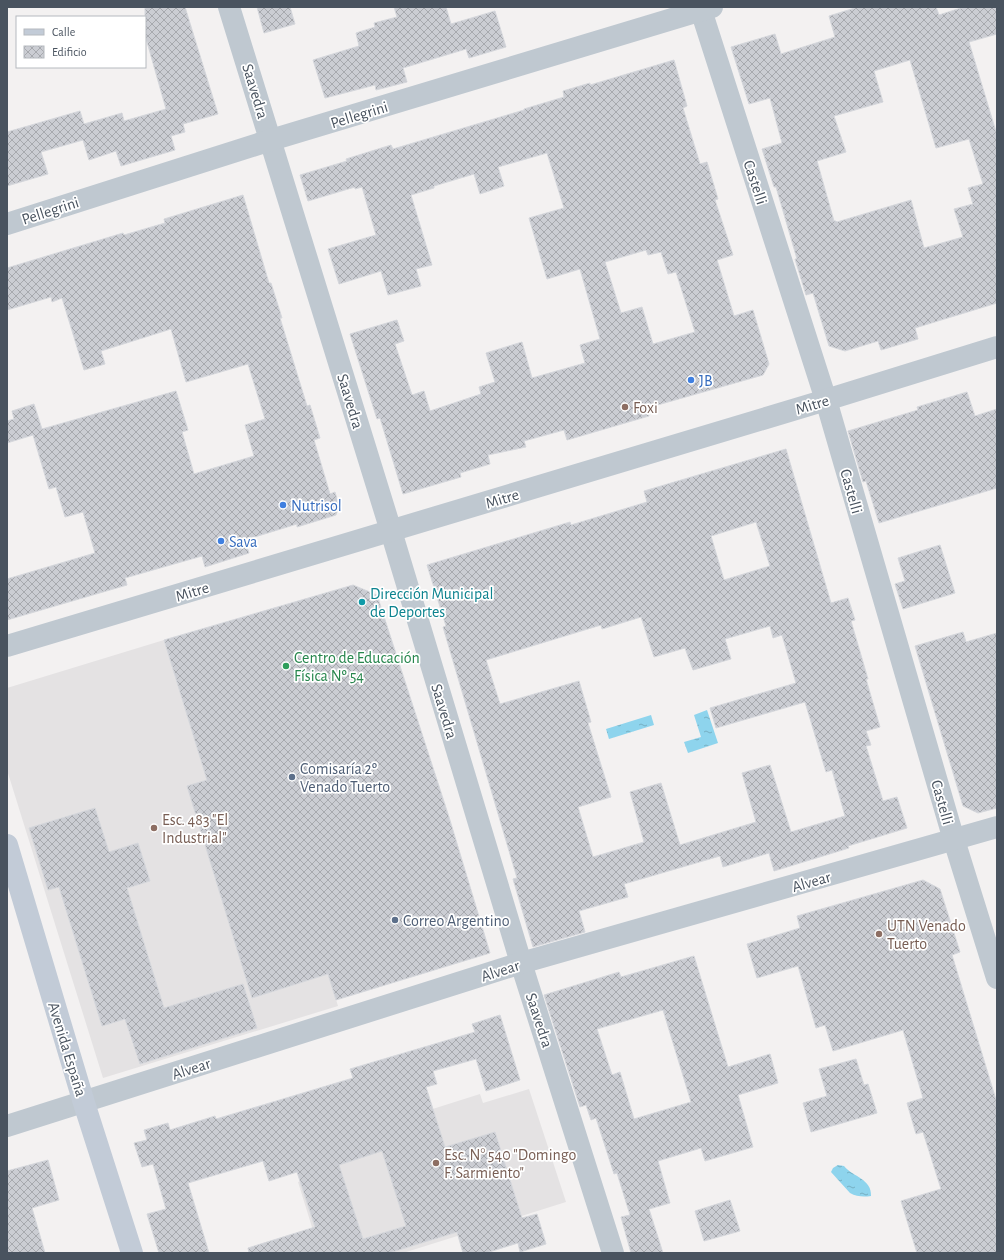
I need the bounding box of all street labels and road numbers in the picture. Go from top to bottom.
street label: Saavedra [239,62,271,121]
street label: Pellegrini [329,99,390,131]
street label: Castelli [740,158,770,206]
street label: Pellegrini [20,194,81,228]
street label: Saavedra [334,372,366,431]
street label: Mitre [794,392,831,418]
street label: Castelli [837,467,865,515]
street label: Mitre [484,486,521,512]
street label: Mitre [174,579,211,605]
street label: Saavedra [428,682,460,741]
street label: Castelli [928,778,956,826]
street label: Alvear [790,869,833,895]
street label: Alvear [479,957,522,985]
street label: Saavedra [523,991,555,1050]
street label: Avenida España [45,1000,89,1098]
street label: Alvear [170,1055,213,1083]

